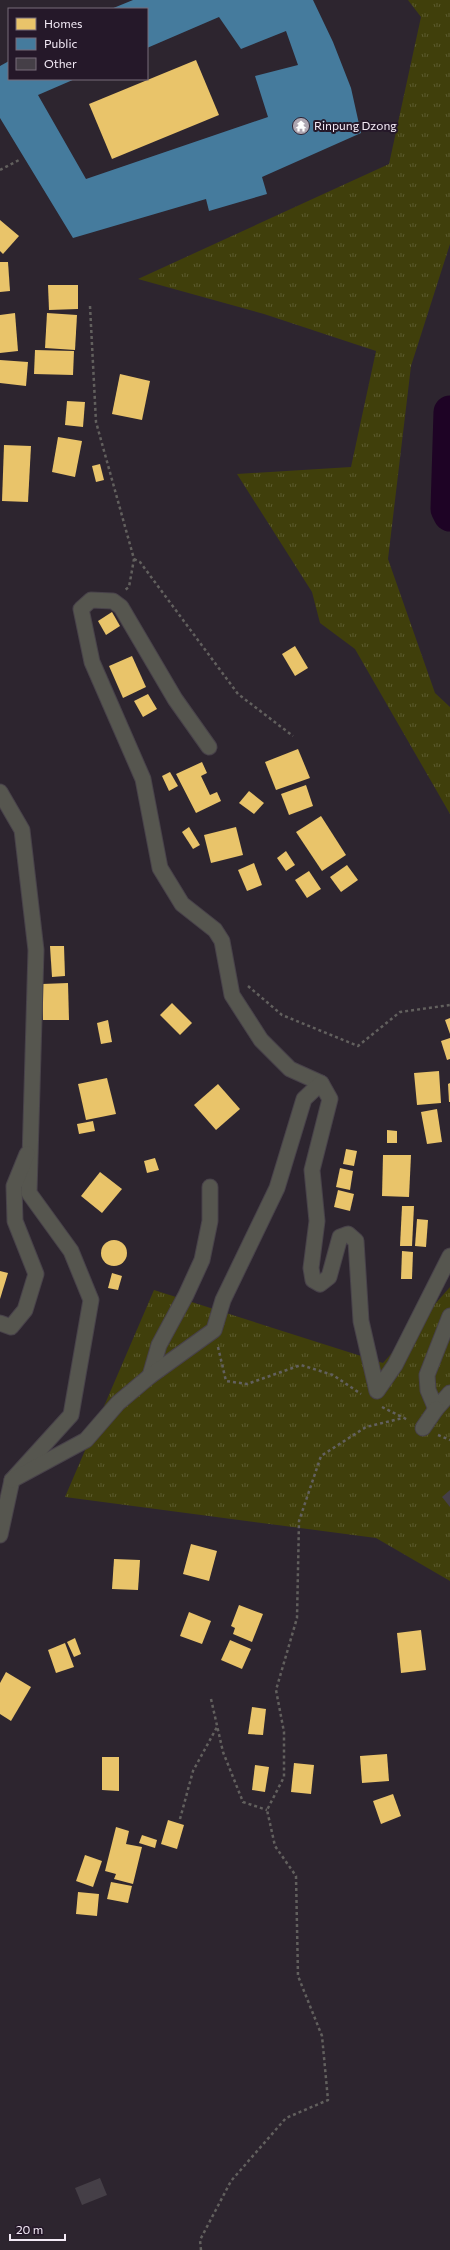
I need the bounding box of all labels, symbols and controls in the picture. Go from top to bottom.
legend [8,8,148,80]
text: Homes [44,16,82,30]
text: Public [44,36,77,50]
text: Other [44,56,77,70]
temple icon: Rinpung Dzong [291,116,311,136]
place label: Rinpung Dzong [314,118,397,132]
scale bar [10,2216,65,2242]
text: 20 m [16,2222,43,2236]

